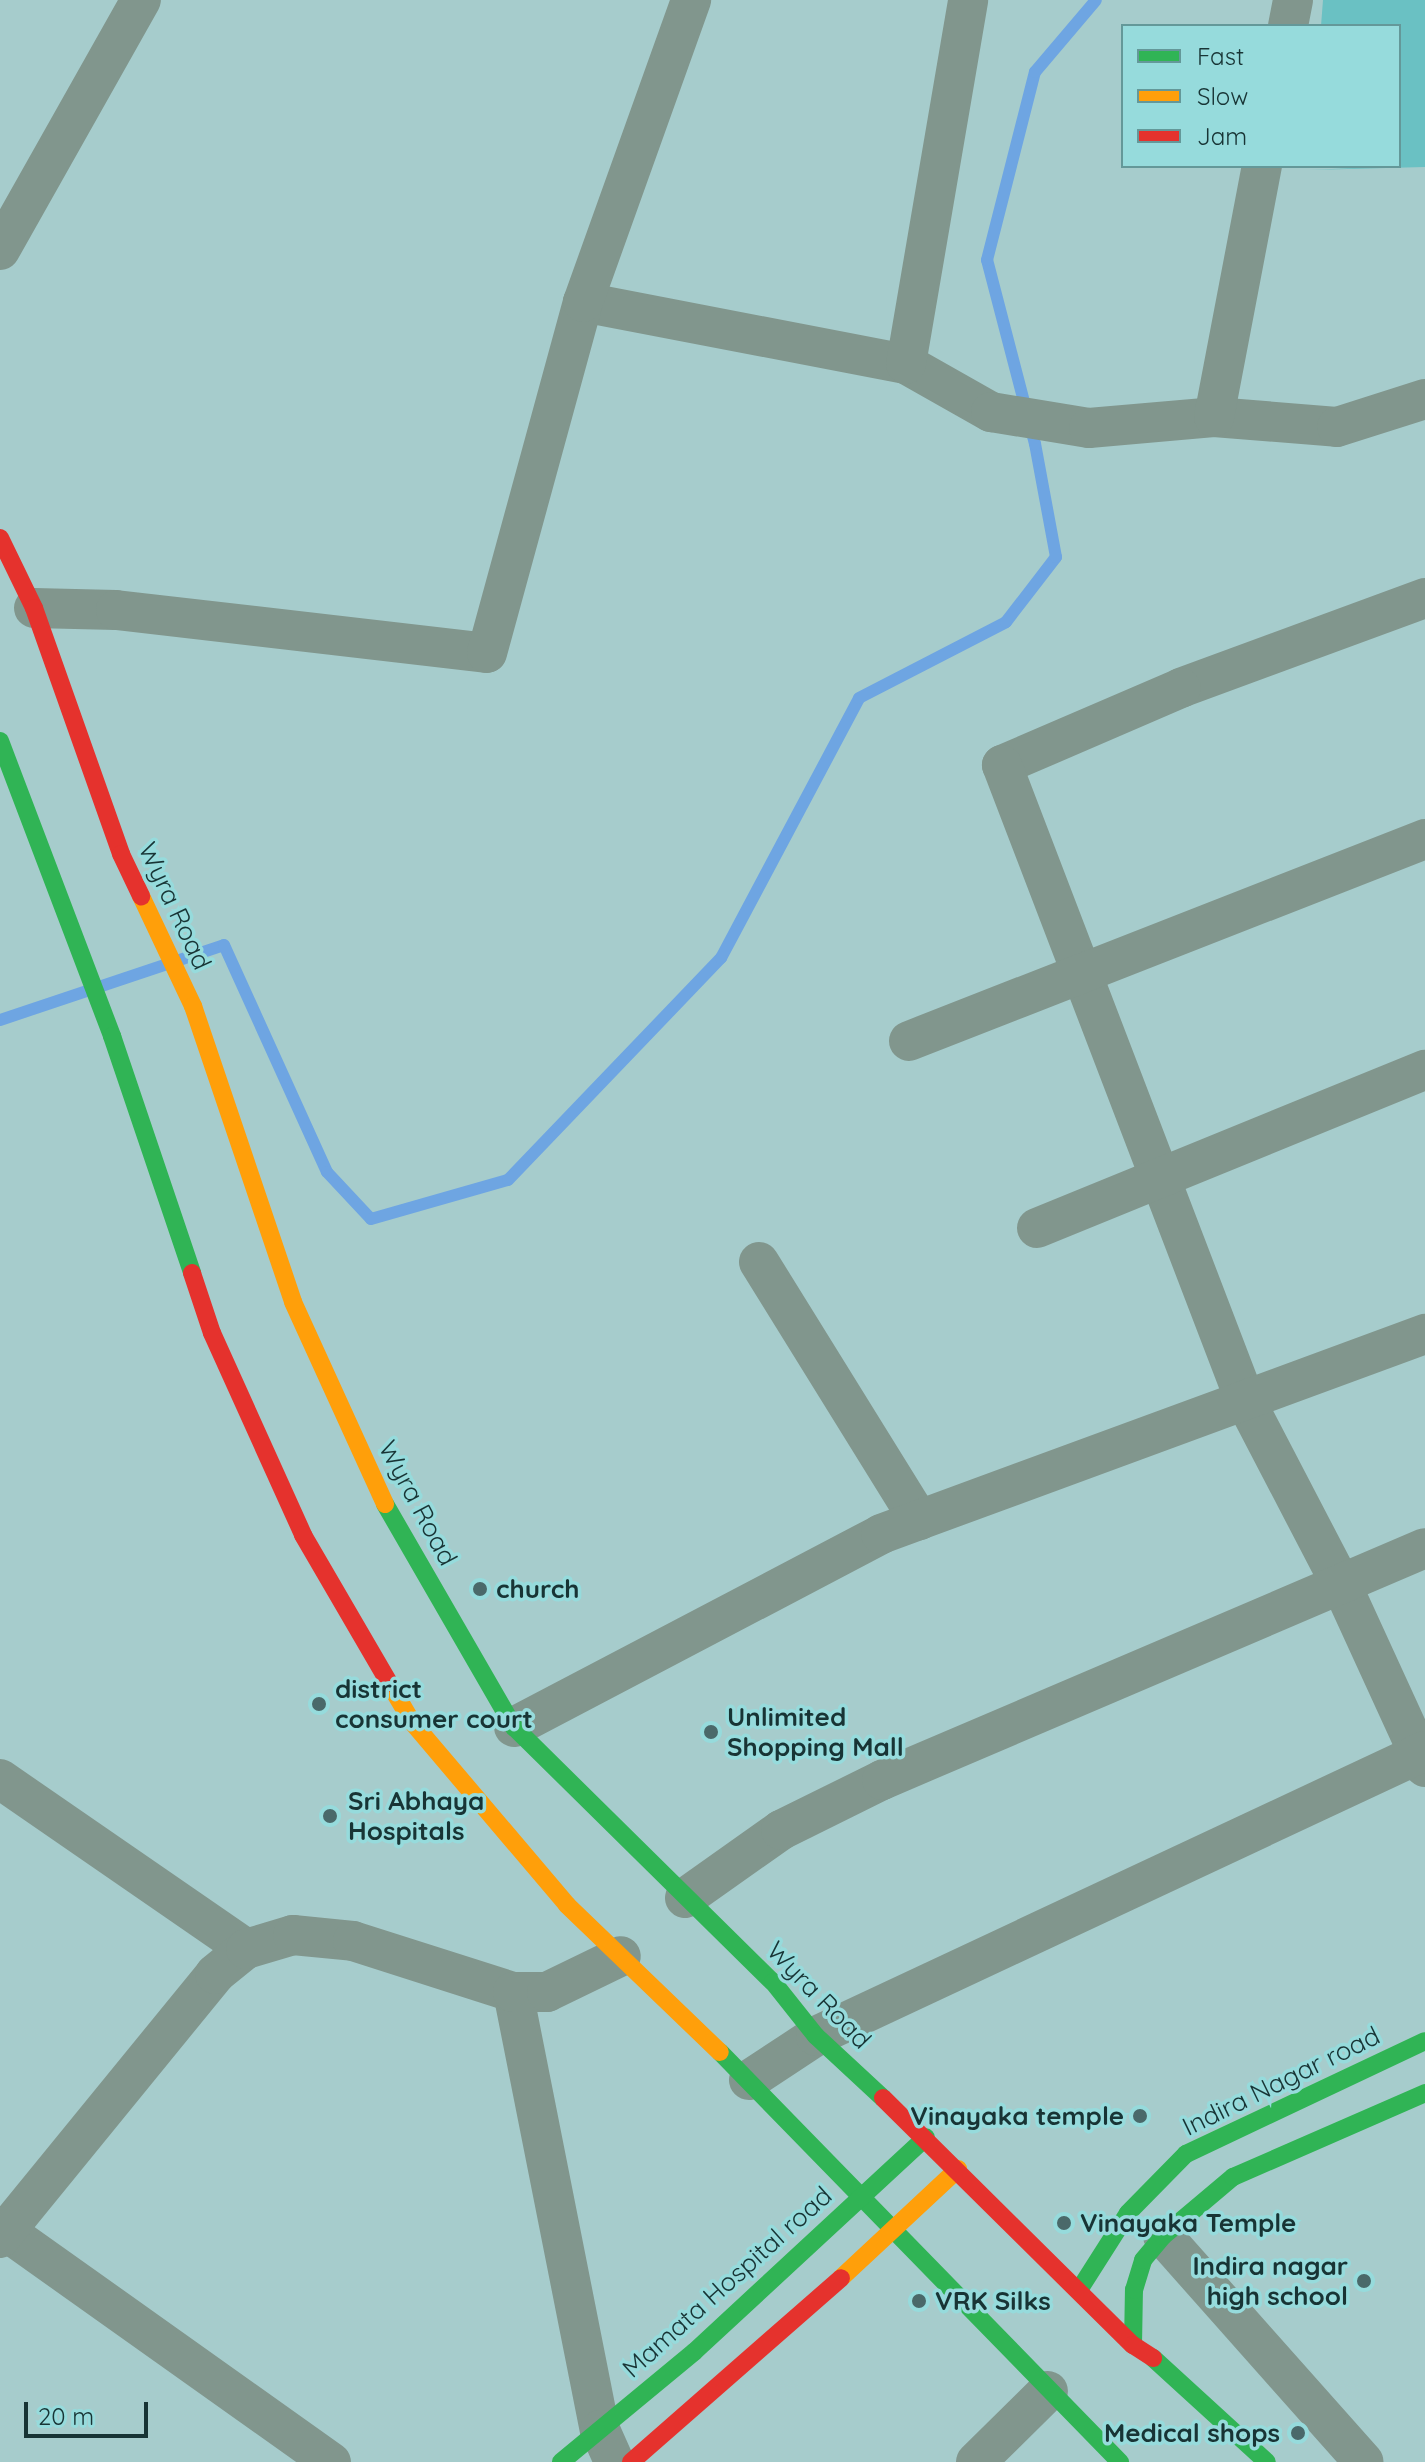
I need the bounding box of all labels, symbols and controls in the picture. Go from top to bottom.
legend [1121,24,1401,168]
text: Fast [1197,41,1244,71]
text: Slow [1197,81,1248,111]
text: Jam [1197,121,1247,151]
street label: Wyra Road [132,837,218,975]
street label: Wyra Road [372,1435,464,1571]
place label: church [496,1573,579,1605]
marker: church [471,1580,489,1598]
place label: district consumer court [335,1673,533,1734]
marker: district consumer court [310,1695,328,1713]
place label: Unlimited Shopping Mall [727,1701,904,1762]
marker: Unlimited Shopping Mall [702,1723,720,1741]
place label: Sri Abhaya Hospitals [348,1785,484,1846]
marker: Sri Abhaya Hospitals [319,1805,341,1827]
street label: Wyra Road [760,1935,878,2055]
street label: Indira Nagar road [1177,2020,1385,2142]
place label: Vinayaka temple [910,2100,1124,2132]
marker: Vinayaka temple [1131,2107,1149,2125]
street label: Mamata Hospital road [616,2180,838,2384]
place label: Vinayaka Temple [1080,2207,1296,2239]
marker: Vinayaka Temple [1055,2214,1073,2232]
place label: Indira nagar high school [1192,2250,1348,2312]
marker: Indira nagar high school [1355,2272,1373,2290]
place label: VRK Silks [935,2285,1051,2317]
marker: VRK Silks [910,2292,928,2310]
scale bar [28,2386,152,2436]
text: 20 m [38,2401,94,2431]
place label: Medical shops [1104,2417,1280,2449]
marker: Medical shops [1287,2422,1309,2444]

